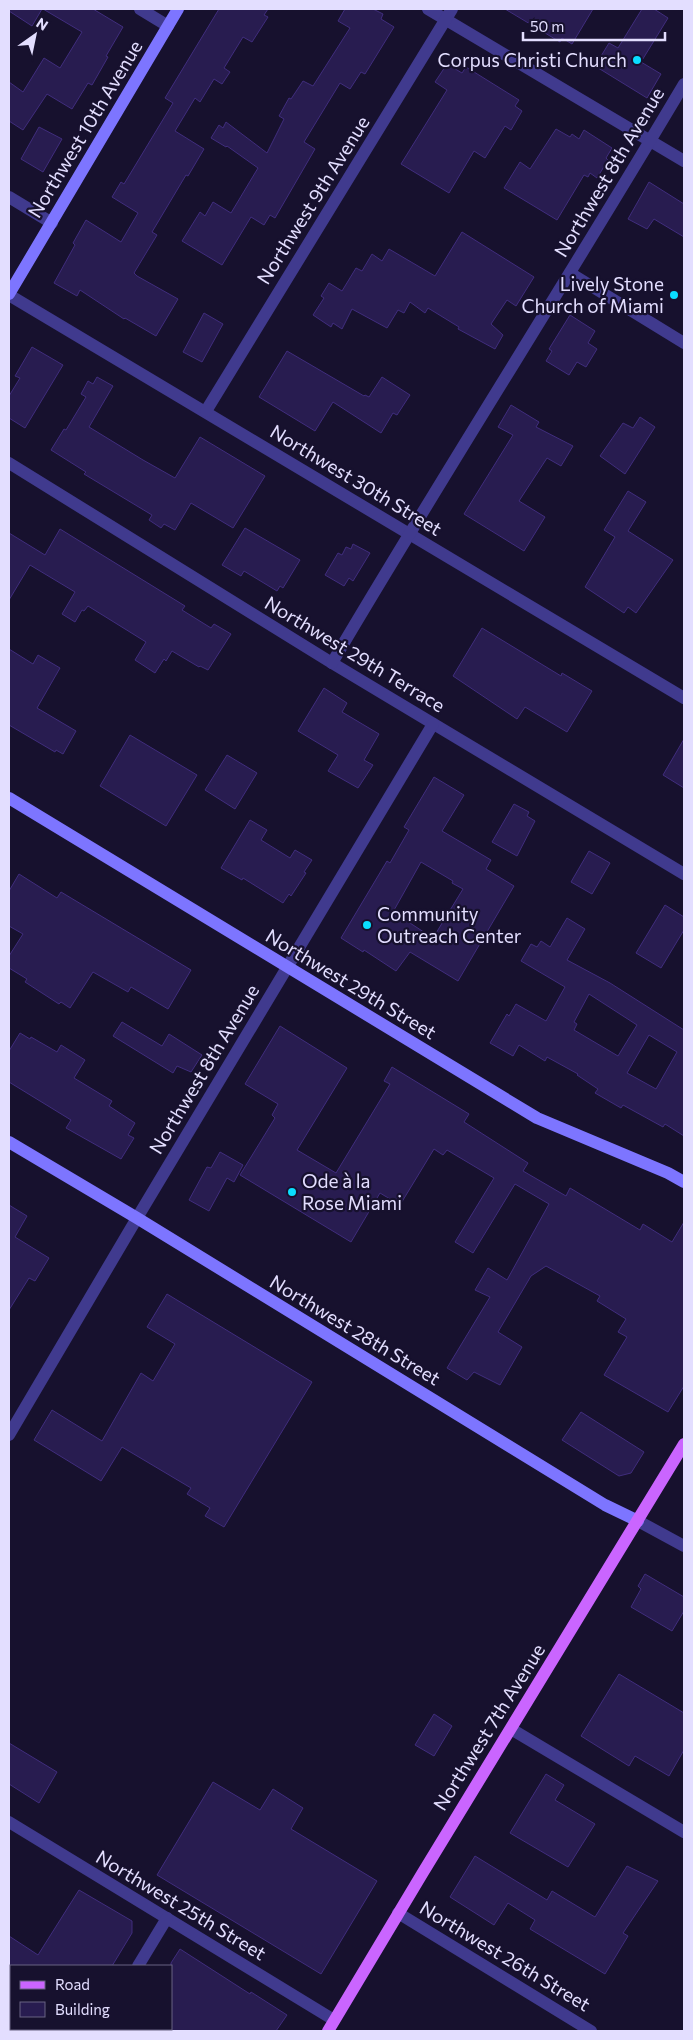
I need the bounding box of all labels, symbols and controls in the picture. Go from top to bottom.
north arrow [10,10,60,60]
scale bar [523,10,666,42]
text: N [33,14,51,34]
text: 50 m [530,17,564,35]
street label: Northwest 10th Avenue [22,36,147,222]
place label: Corpus Christi Church [438,48,627,71]
marker: Corpus Christi Church [631,54,643,66]
street label: Northwest 8th Avenue [549,83,668,261]
street label: Northwest 9th Avenue [251,111,374,288]
place label: Lively Stone Church of Miami [521,272,664,317]
marker: Lively Stone Church of Miami [668,289,680,301]
street label: Northwest 30th Street [266,419,446,540]
street label: Northwest 29th Terrace [261,591,449,716]
place label: Community Outreach Center [377,902,522,947]
marker: Community Outreach Center [361,919,373,931]
street label: Northwest 29th Street [262,924,441,1044]
street label: Northwest 8th Avenue [144,980,263,1158]
place label: Ode à la Rose Miami [302,1169,402,1214]
marker: Ode à la Rose Miami [286,1186,298,1198]
street label: Northwest 28th Street [266,1270,445,1390]
street label: Northwest 7th Avenue [428,1639,549,1814]
street label: Northwest 25th Street [92,1845,271,1965]
street label: Northwest 26th Street [416,1896,595,2016]
legend [10,1965,172,2030]
text: Road [55,1975,90,1993]
text: Building [55,2000,110,2018]

